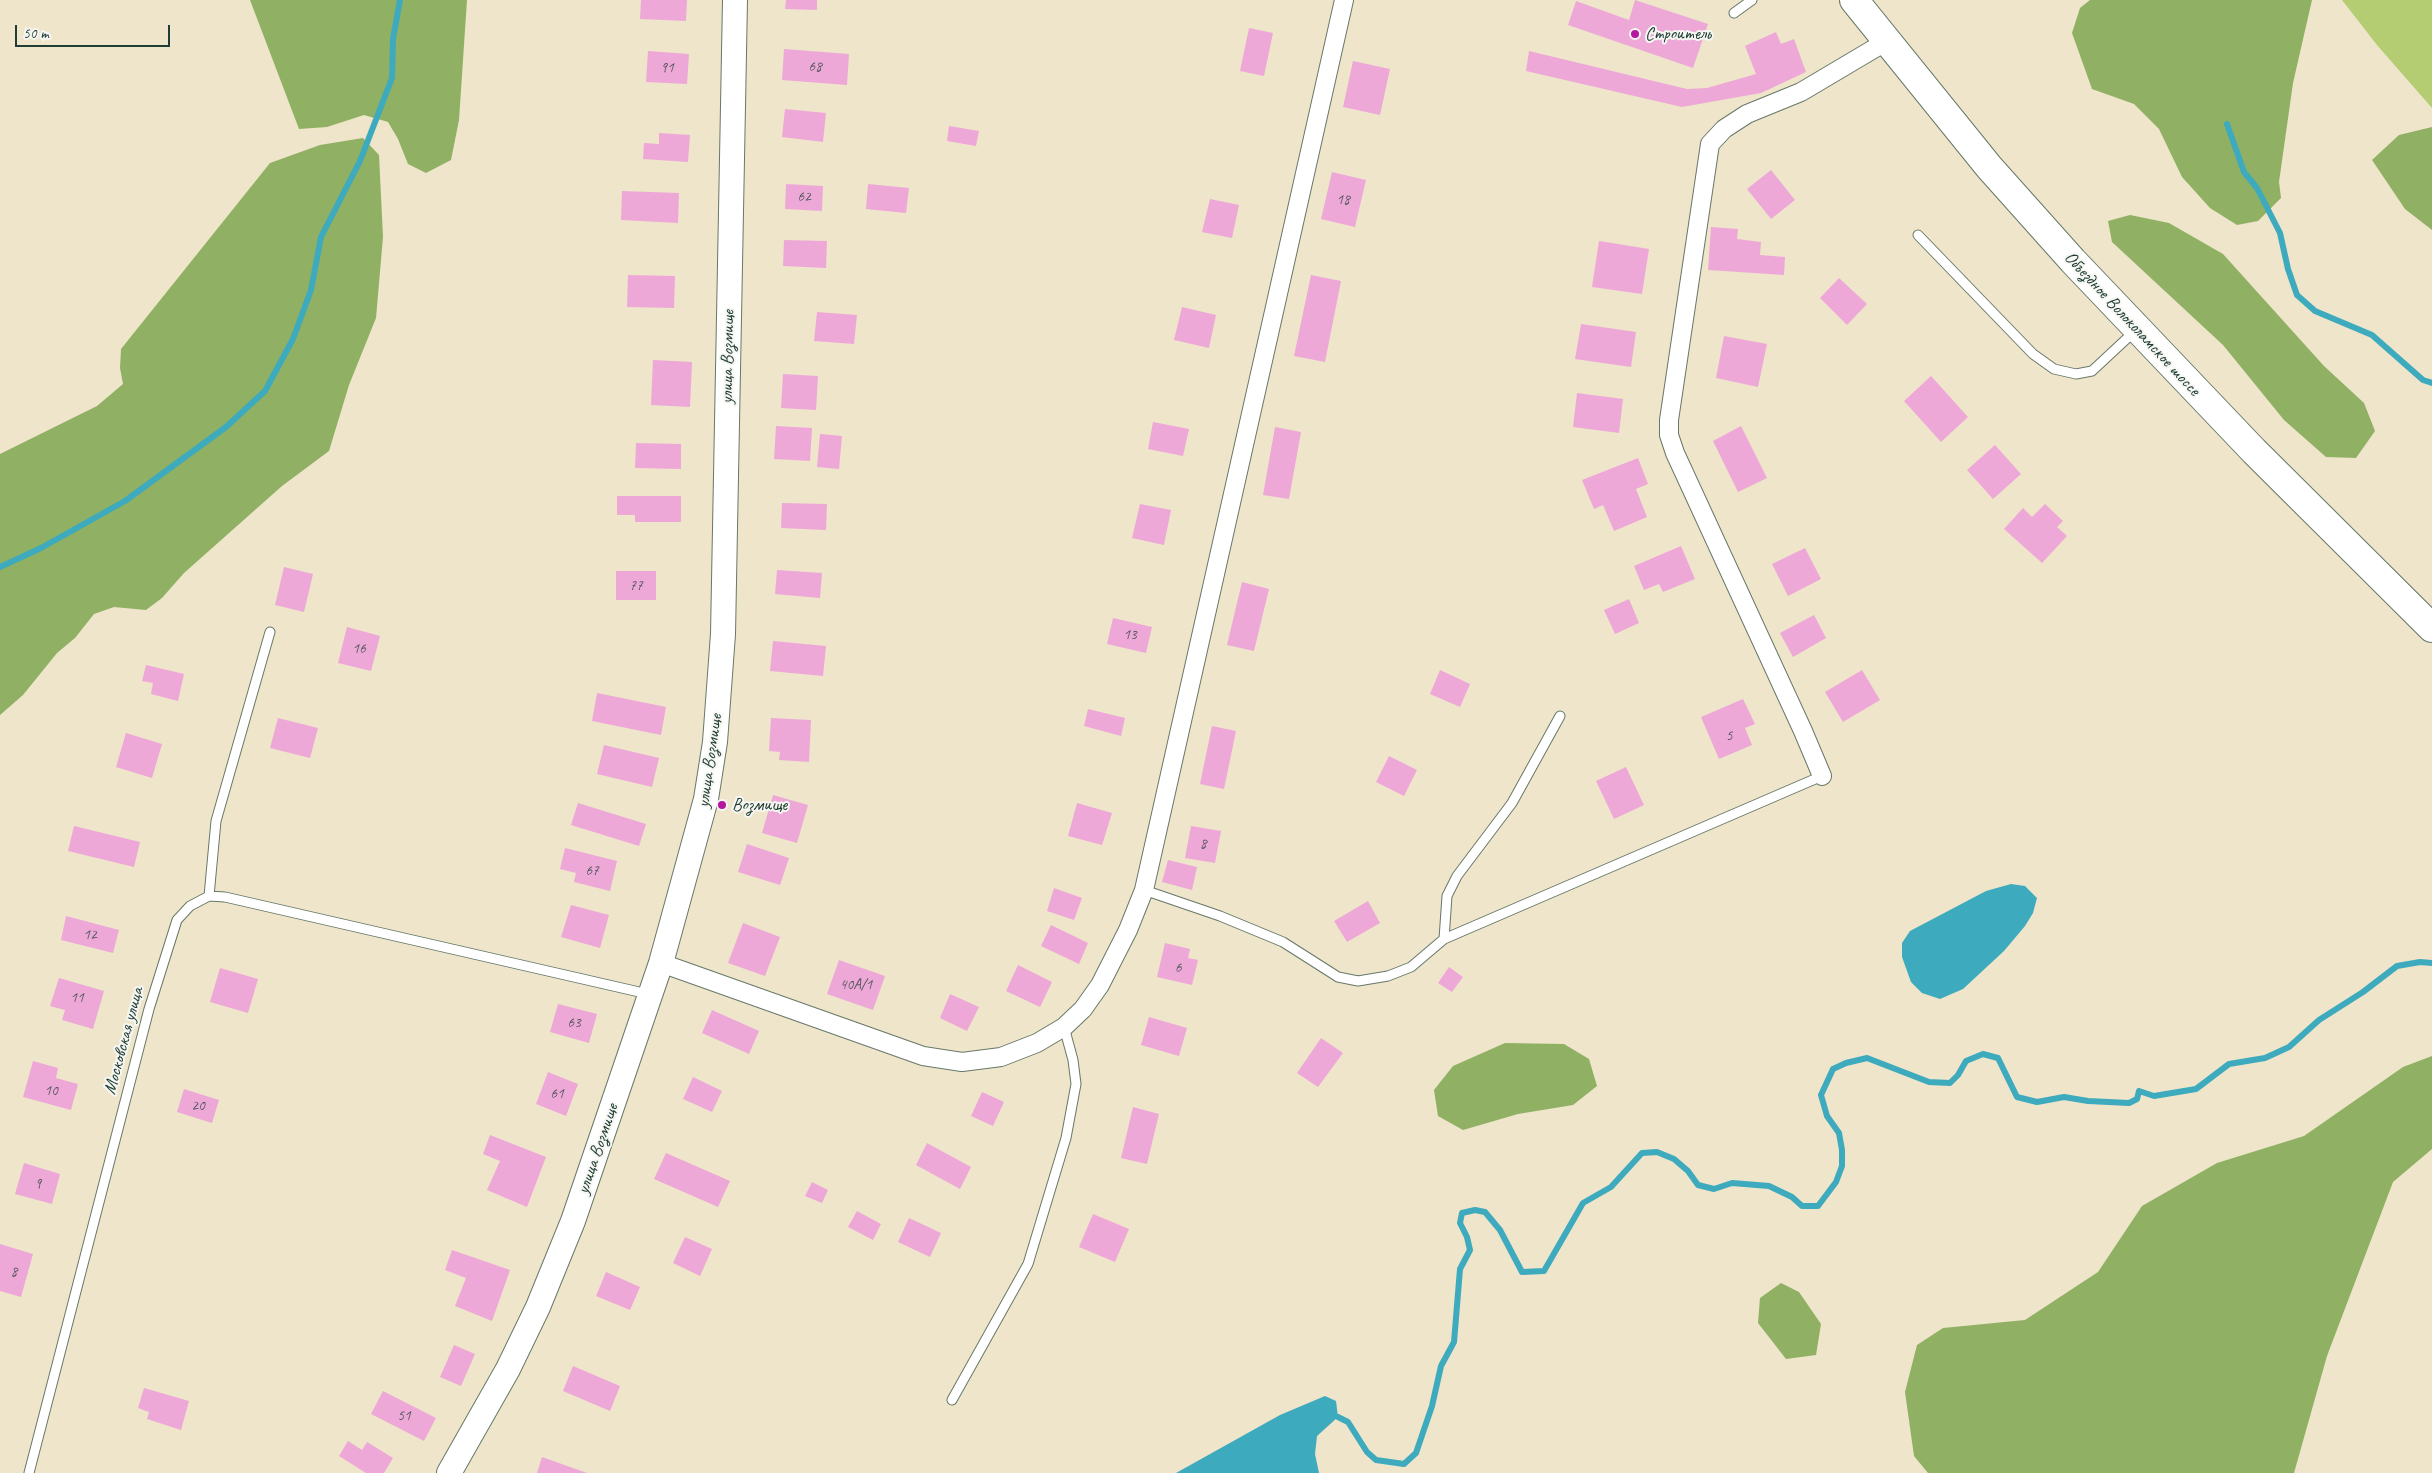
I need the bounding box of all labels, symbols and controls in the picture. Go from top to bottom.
scale bar [18,15,172,47]
place label: Строитель [1645,23,1711,45]
text: 50 m [23,24,49,43]
marker: Строитель [1629,28,1641,40]
house number: 68 [808,58,822,76]
house number: 91 [660,59,674,77]
house number: 62 [797,188,811,206]
house number: 18 [1336,191,1350,209]
street label: Объездное Волоколамское шоссе [2059,247,2205,401]
street label: улица Возмище [716,310,740,404]
house number: 77 [629,577,643,595]
house number: 13 [1123,626,1137,644]
house number: 16 [352,640,366,658]
street label: улица Возмище [693,713,727,809]
house number: 5 [1726,727,1732,745]
place label: Возмище [732,794,787,816]
marker: Возмище [716,799,728,811]
house number: 8 [1200,835,1206,853]
house number: 67 [585,862,599,880]
house number: 12 [83,926,97,944]
house number: 6 [1175,959,1181,977]
house number: 40А/1 [840,976,872,994]
street label: Московская улица [99,985,149,1097]
house number: 11 [70,989,84,1007]
house number: 63 [567,1014,581,1032]
house number: 10 [44,1082,58,1100]
house number: 61 [550,1085,564,1103]
house number: 20 [191,1097,205,1115]
street label: улица Возмище [572,1101,624,1197]
house number: 9 [35,1175,41,1193]
house number: 8 [11,1263,17,1281]
house number: 51 [397,1407,411,1425]

